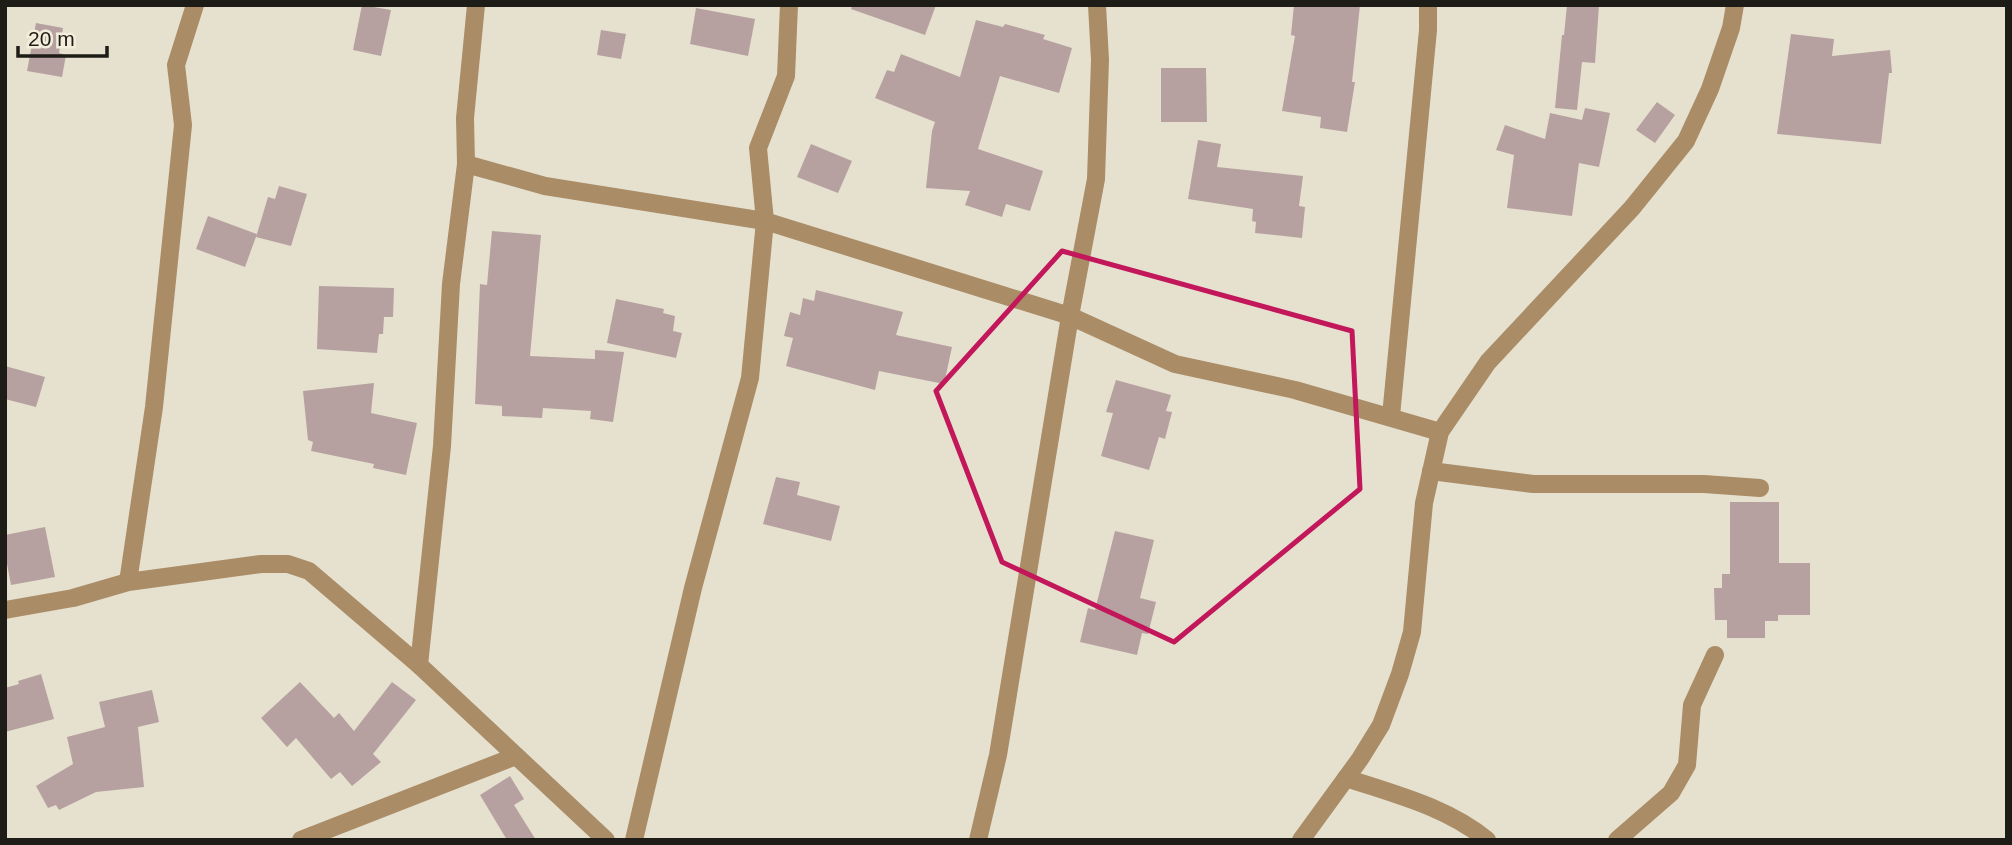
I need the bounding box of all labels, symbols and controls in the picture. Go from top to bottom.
scale bar [18,14,107,58]
text: 20 m [28,27,75,50]

